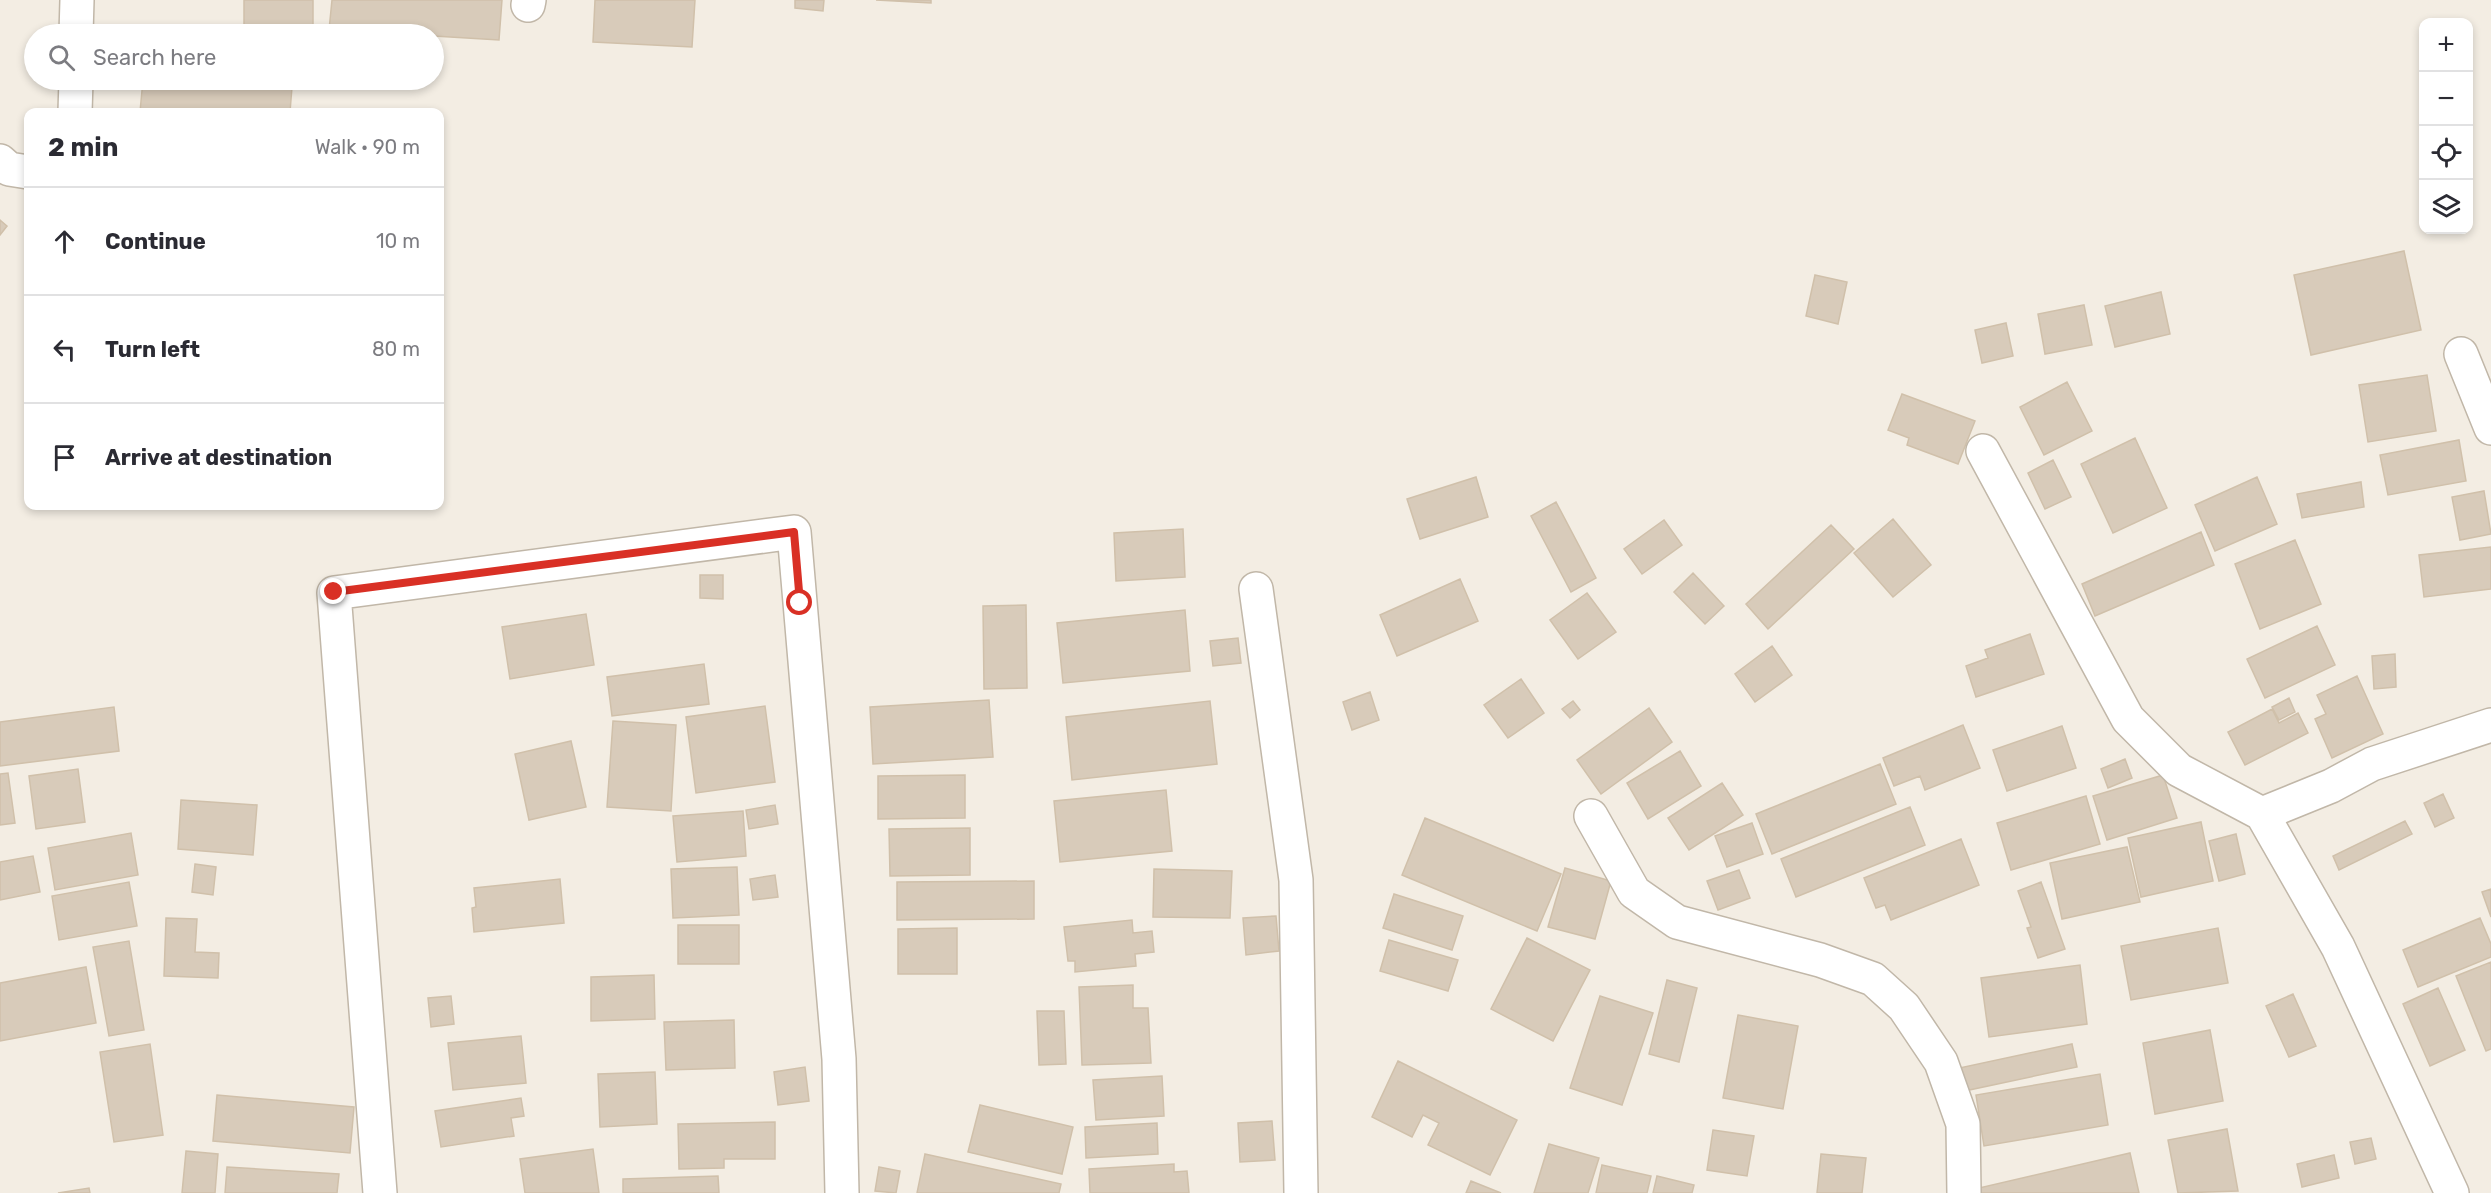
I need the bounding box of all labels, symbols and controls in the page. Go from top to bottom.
map controls [2419,18,2473,234]
button: + [2419,18,2473,72]
search box [24,24,444,90]
icon: search [45,41,78,74]
text: Search here [93,44,216,71]
button: − [2419,72,2473,126]
button: locate [2419,126,2473,180]
text: 2 min [48,132,118,163]
text: Walk · 90 m [315,135,420,159]
button: layers [2419,180,2473,234]
icon: ahead [48,225,81,258]
text: Continue [105,228,206,255]
text: 10 m [376,229,420,253]
icon: left [48,333,81,366]
text: Turn left [105,336,200,363]
text: 80 m [372,337,420,361]
icon: arrive [48,441,81,474]
text: Arrive at destination [105,444,332,471]
route end [320,578,346,604]
route start [786,589,812,615]

